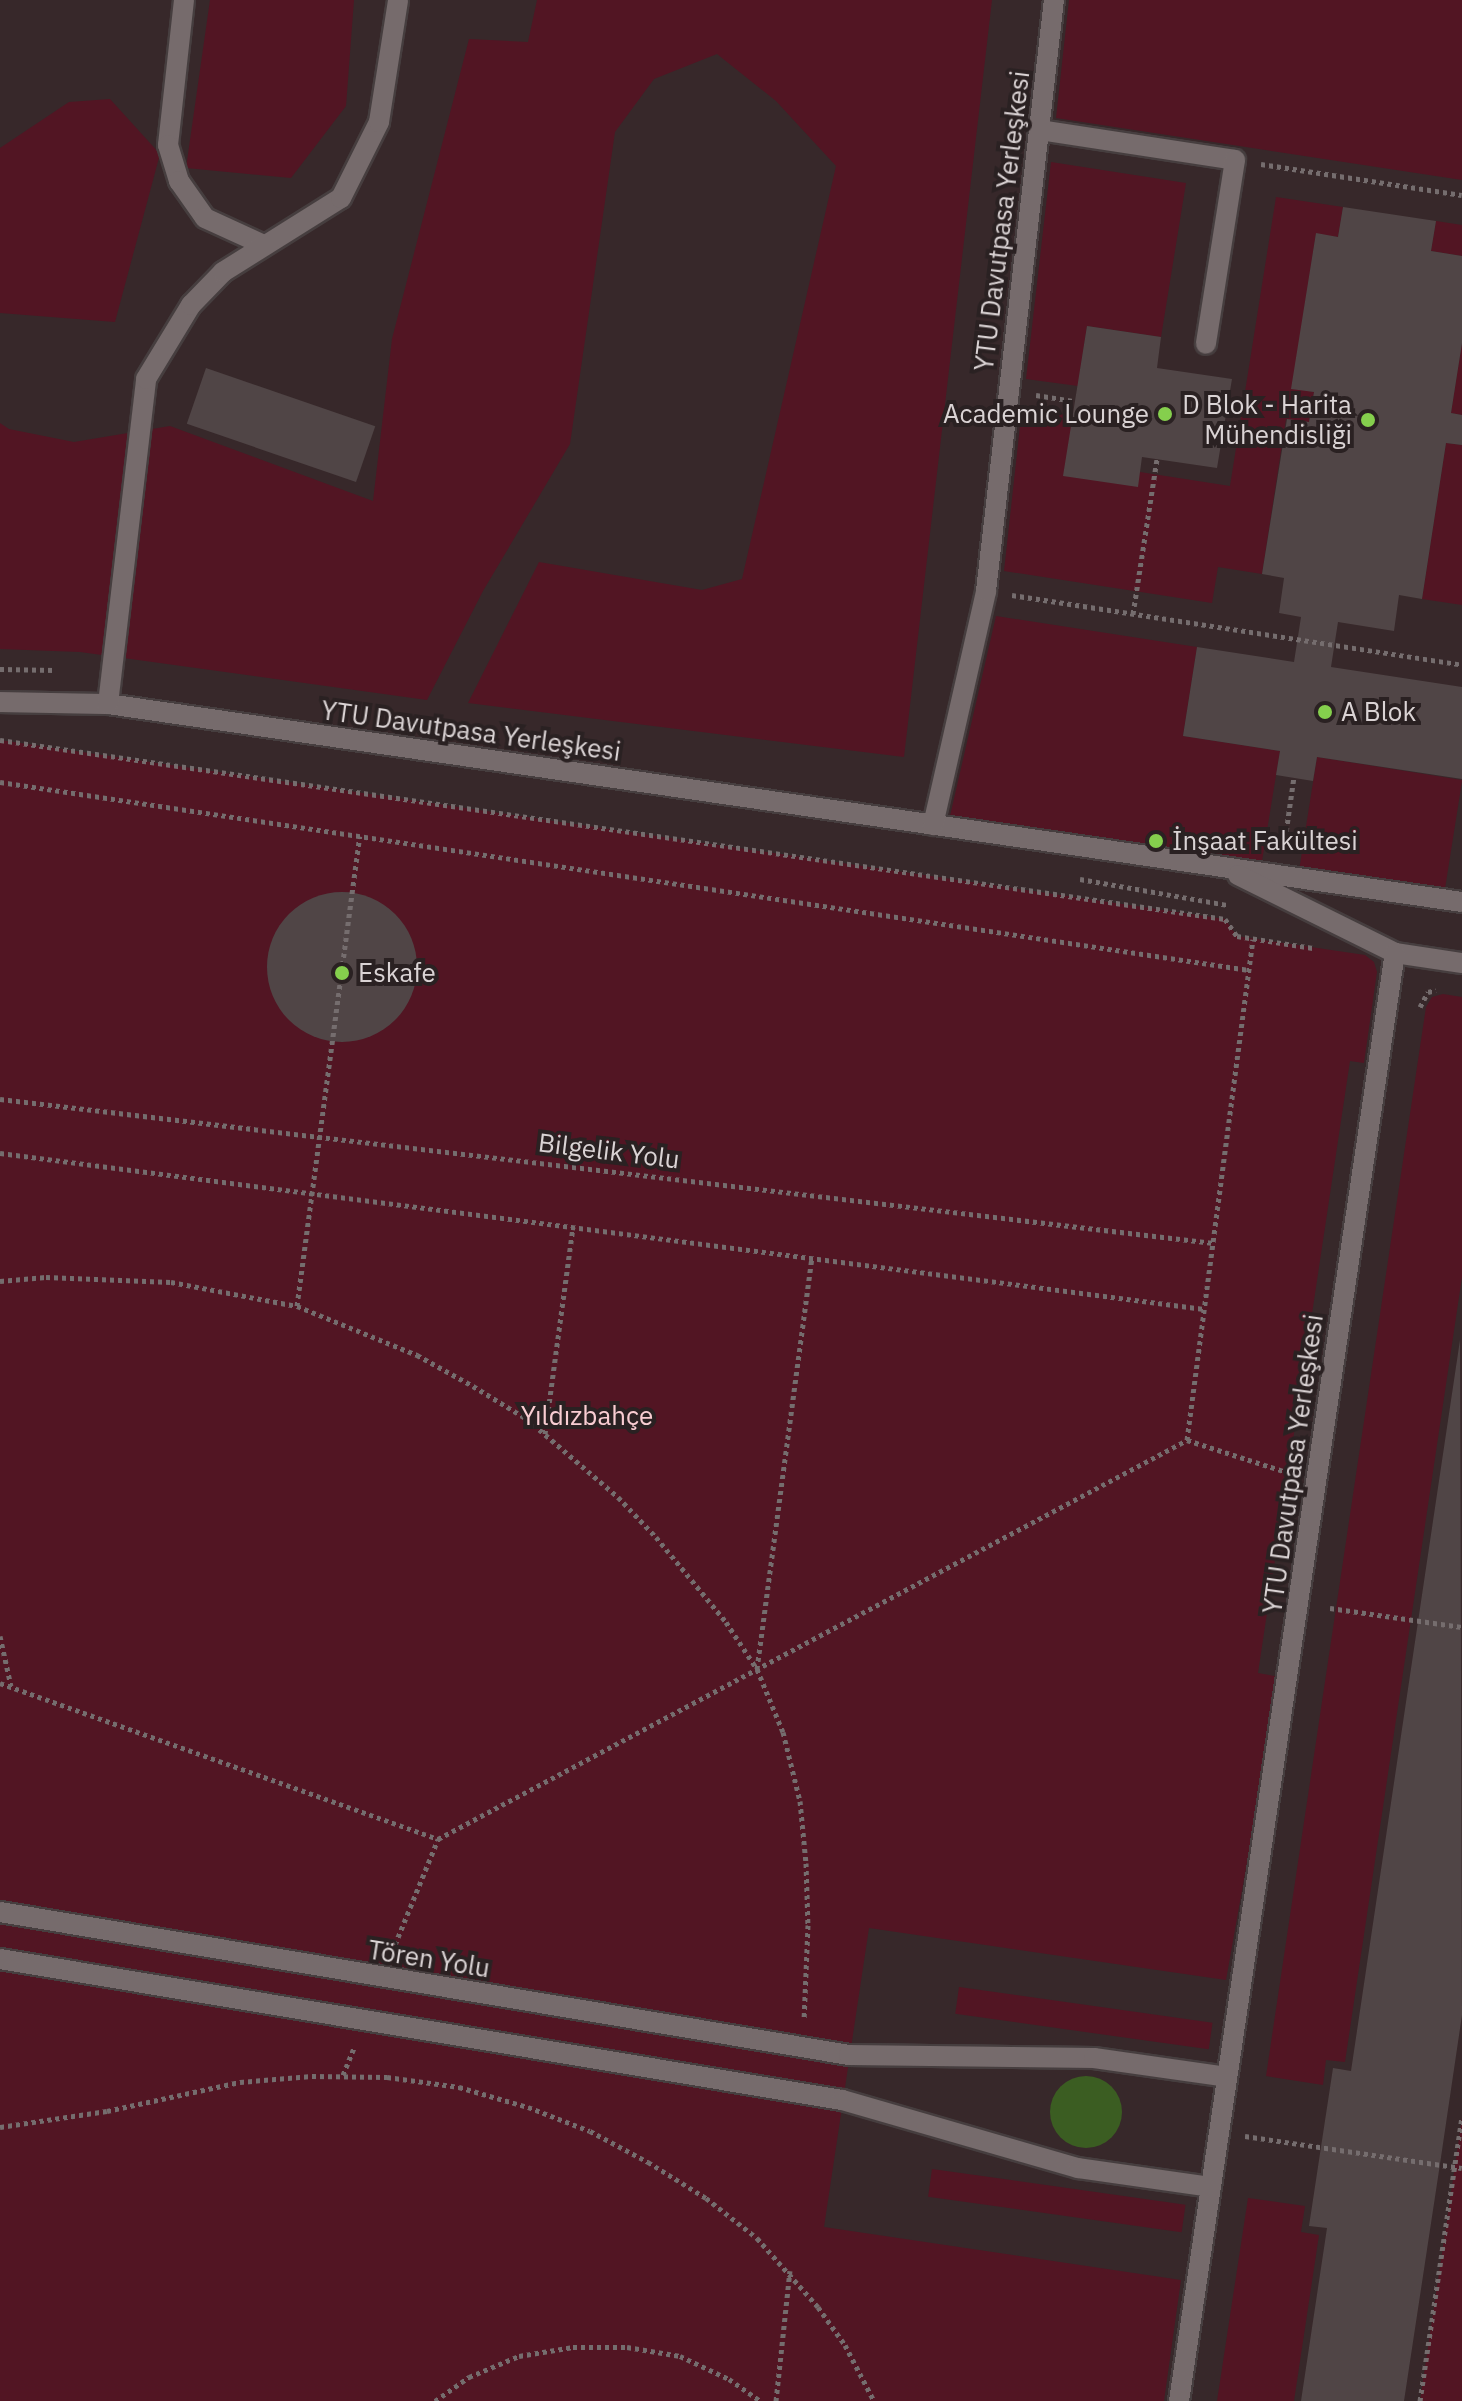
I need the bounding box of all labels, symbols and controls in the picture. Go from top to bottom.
street label: YTU Davutpasa Yerleşkesi [968,69,1036,373]
place label: D Blok - Harita Mühendisliği [1182,389,1352,450]
place label: Academic Lounge [943,398,1149,430]
marker: Academic Lounge [1156,405,1174,423]
marker: D Blok - Harita Mühendisliği [1359,411,1377,429]
street label: YTU Davutpasa Yerleşkesi [319,695,623,767]
place label: A Blok [1341,696,1416,728]
marker: A Blok [1316,703,1334,721]
place label: İnşaat Fakültesi [1172,825,1358,857]
marker: İnşaat Fakültesi [1147,832,1165,850]
place label: Eskafe [358,957,436,989]
marker: Eskafe [333,964,351,982]
street label: Bilgelik Yolu [536,1127,682,1175]
street label: YTU Davutpasa Yerleşkesi [1257,1312,1329,1616]
park label: Yıldızbahçe [521,1400,653,1432]
street label: Tören Yolu [366,1934,492,1984]

